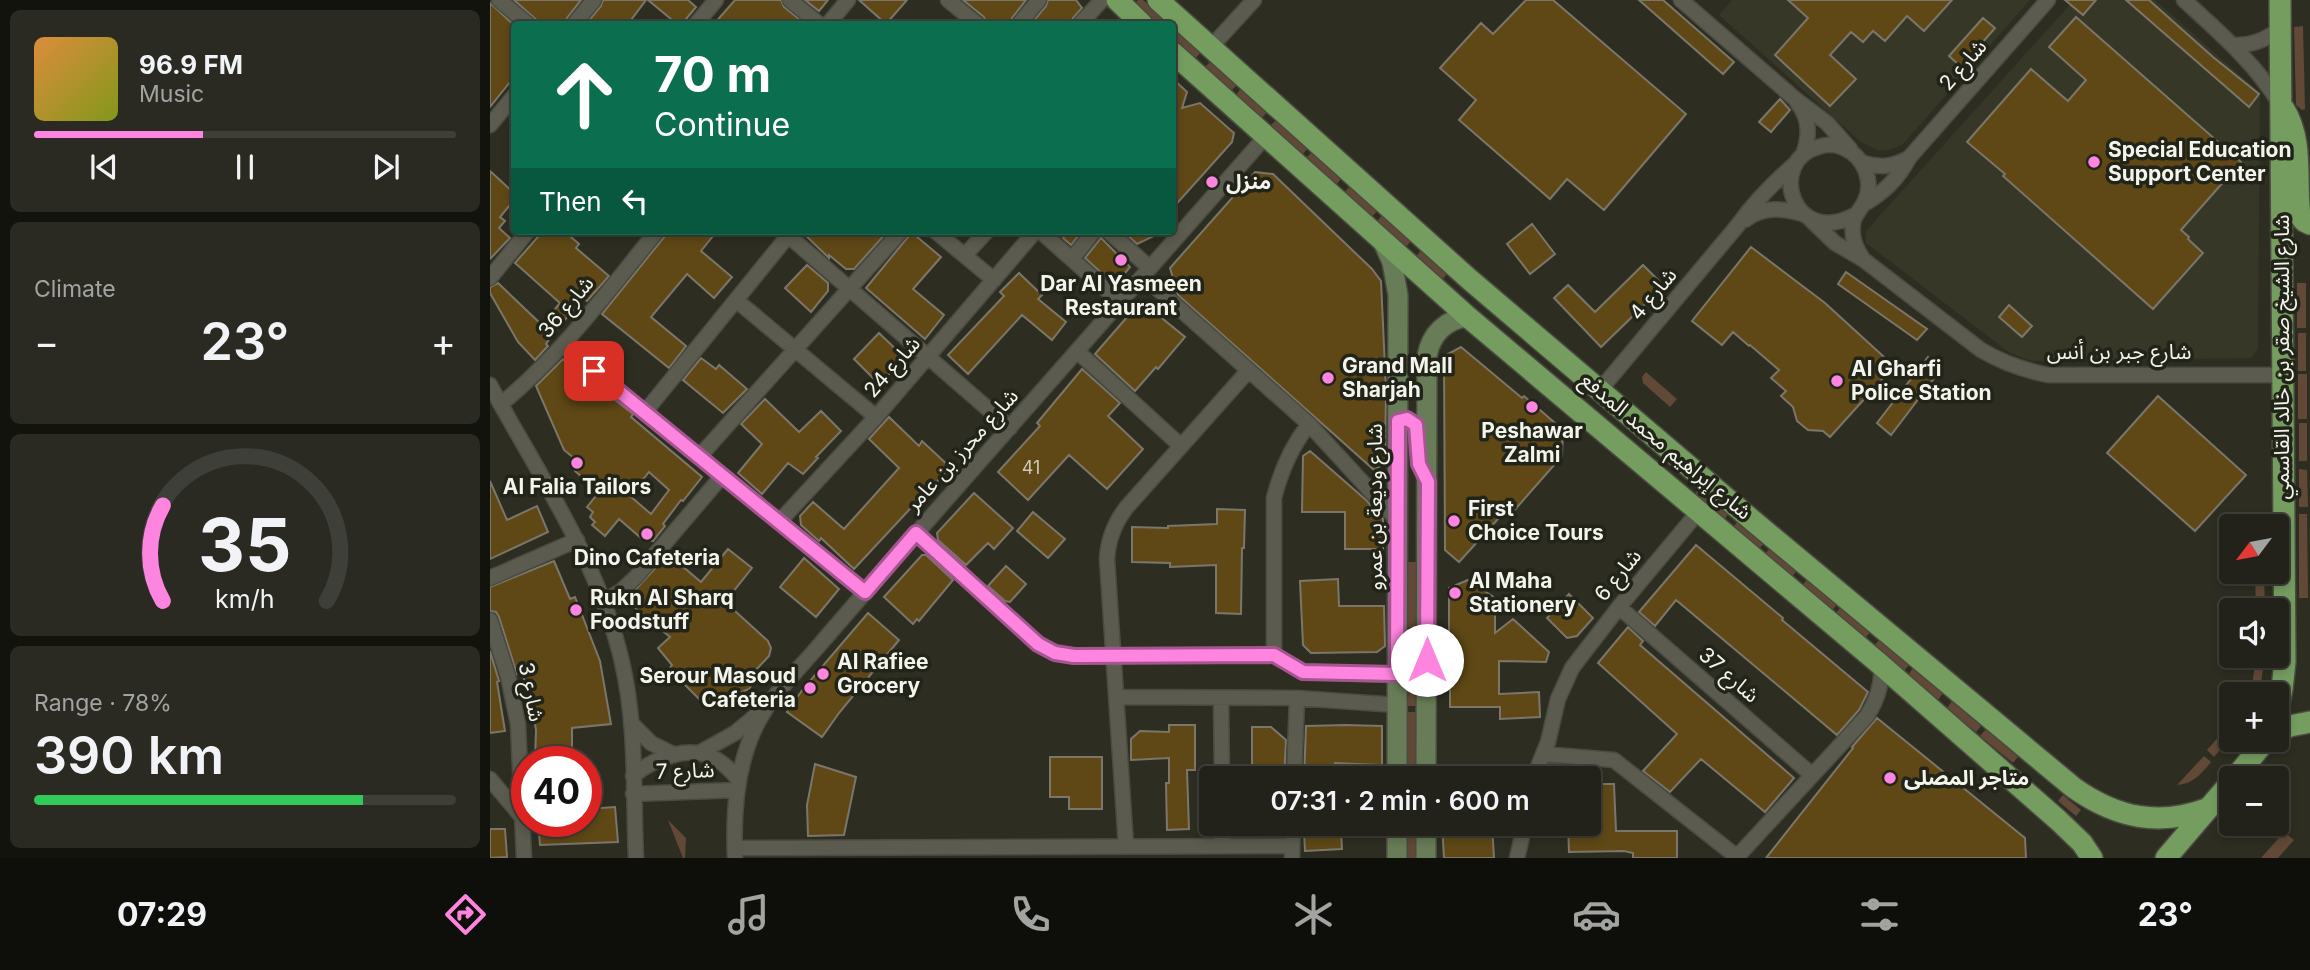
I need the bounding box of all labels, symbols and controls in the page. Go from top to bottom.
street label: شارع 2 [1934,34,1994,97]
text: 70 m [654,45,771,104]
text: 96.9 FM [139,49,243,80]
icon: ahead [539,49,630,140]
text: Music [139,80,204,108]
text: Continue [654,105,790,144]
place label: Special Education Support Center [2108,137,2292,186]
icon: previous [85,148,123,186]
icon: pause [226,148,264,186]
icon: next [367,148,405,186]
marker: Special Education Support Center [2086,154,2102,170]
place label: منزل [1226,169,1271,194]
marker: منزل [1204,174,1220,190]
icon: left [616,182,654,220]
text: Then [539,186,602,217]
street label: شارع الشيخ صقر بن خالد القاسمي [2269,214,2298,500]
marker: Dar Al Yasmeen Restaurant [1113,252,1129,268]
street label: شارع 4 [1624,263,1684,327]
street label: شارع 36 [533,271,601,345]
place label: Dar Al Yasmeen Restaurant [1040,271,1202,320]
text: Climate [34,275,116,303]
text: 23° [201,310,289,373]
text: − [34,319,59,365]
text: + [431,319,456,365]
street label: شارع 24 [858,331,927,404]
street label: شارع جبر بن أنس [2047,339,2191,367]
pin [564,341,624,401]
icon: arrive [575,352,613,390]
place label: Grand Mall Sharjah [1342,353,1453,402]
place label: Al Gharfi Police Station [1851,356,1992,405]
street label: شارع إبراهيم محمد المدفع [1574,367,1757,527]
marker: Grand Mall Sharjah [1320,370,1336,386]
marker: Al Gharfi Police Station [1829,373,1845,389]
street label: شارع محرز بن عامر [899,383,1025,519]
marker: Peshawar Zalmi [1524,399,1540,415]
place label: Peshawar Zalmi [1481,418,1583,467]
street label: شارع وديعة بن عمرو [1362,424,1390,590]
marker: Al Falia Tailors [569,455,585,471]
house number: 41 [1022,457,1040,478]
place label: Al Falia Tailors [503,474,651,499]
place label: First Choice Tours [1468,496,1604,545]
text: 35 [198,500,292,589]
marker: First Choice Tours [1446,513,1462,529]
north arrow [2219,514,2289,584]
map controls [2219,514,2289,836]
marker: Dino Cafeteria [639,526,655,542]
street label: شارع 6 [1589,544,1648,608]
place label: Dino Cafeteria [574,545,720,570]
place label: Al Maha Stationery [1469,568,1576,617]
text: km/h [215,584,275,614]
place label: Rukn Al Sharq Foodstuff [590,585,734,634]
marker: Al Maha Stationery [1447,585,1463,601]
button: sound [2219,598,2289,668]
marker: Rukn Al Sharq Foodstuff [568,602,584,618]
position arrow [1390,623,1464,697]
street label: شارع 37 [1692,642,1765,710]
place label: Al Rafiee Grocery [837,649,928,698]
street label: شارع 3 [511,660,549,724]
place label: Serour Masoud Cafeteria [640,663,796,712]
marker: Al Rafiee Grocery [815,666,831,682]
marker: Serour Masoud Cafeteria [802,680,818,696]
button: + [2219,682,2289,752]
text: Range · 78% [34,689,172,717]
text: 390 km [34,724,224,787]
speed limit sign: 40 [511,746,602,837]
street label: شارع 7 [655,757,715,787]
place label: متاجر المصلى [1904,765,2029,790]
button: − [2219,766,2289,836]
marker: متاجر المصلى [1882,770,1898,786]
text: 07:31 · 2 min · 600 m [1270,785,1530,816]
icon: directions [441,890,490,939]
icon: music [724,890,773,939]
icon: phone [1006,890,1055,939]
icon: climate [1289,890,1338,939]
icon: car [1572,890,1621,939]
icon: filters [1855,890,1904,939]
text: 07:29 [117,895,207,934]
text: 23° [2138,895,2193,934]

